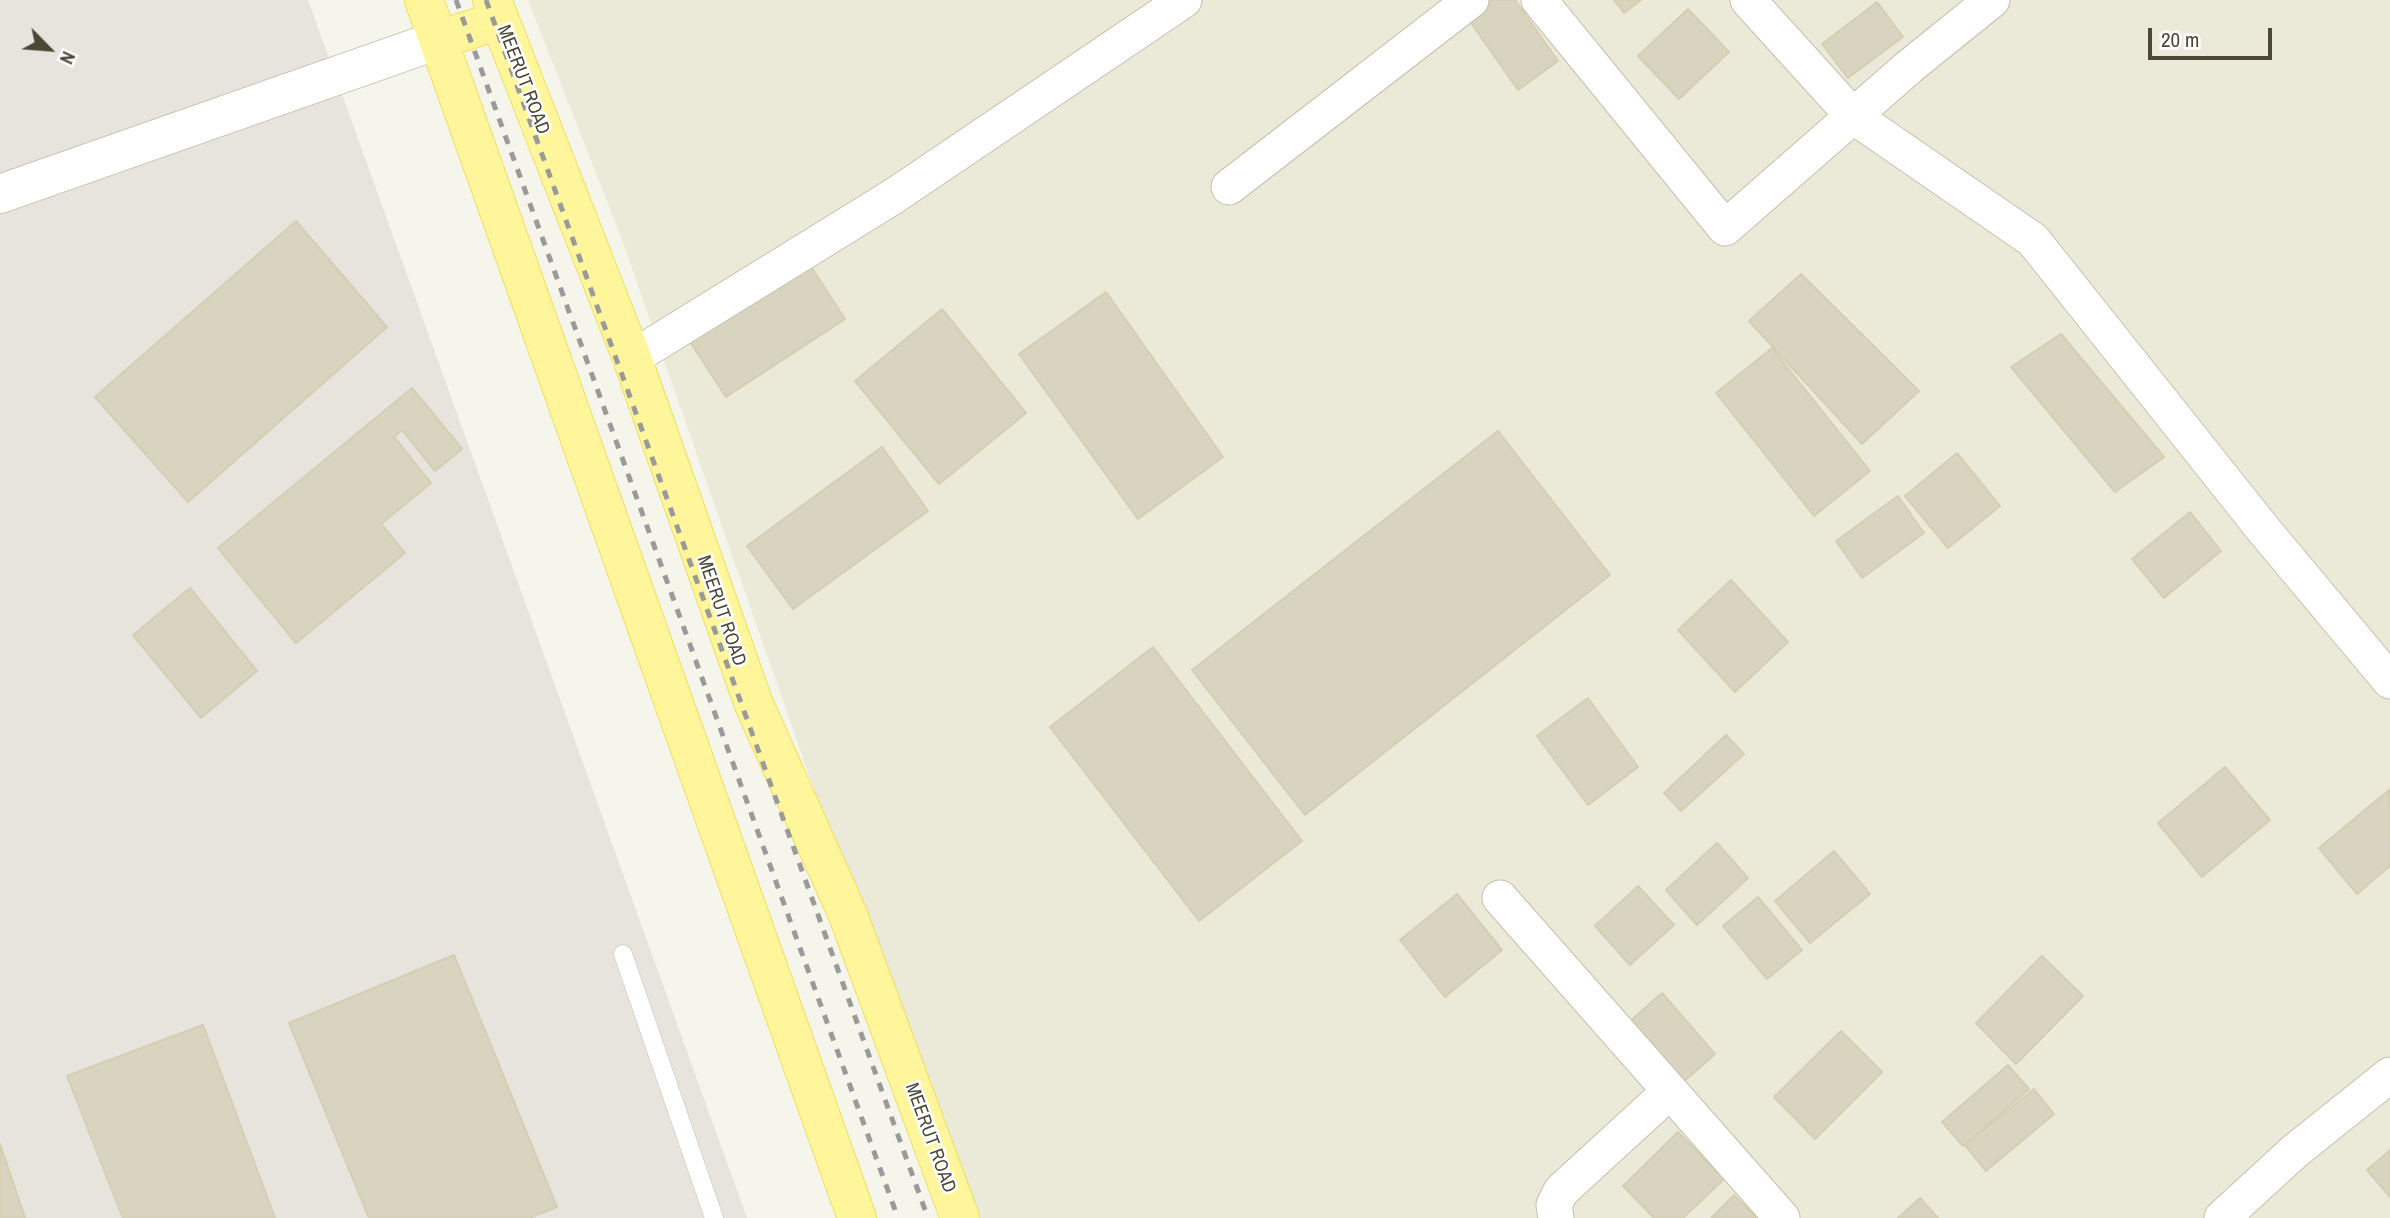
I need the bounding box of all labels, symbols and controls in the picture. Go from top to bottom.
north arrow [14,14,84,84]
scale bar [2152,14,2276,58]
street label: MEERUT ROAD [492,22,554,138]
text: 20 m [2161,25,2199,54]
text: N [54,47,82,68]
street label: MEERUT ROAD [691,553,751,669]
street label: MEERUT ROAD [900,1080,960,1196]

